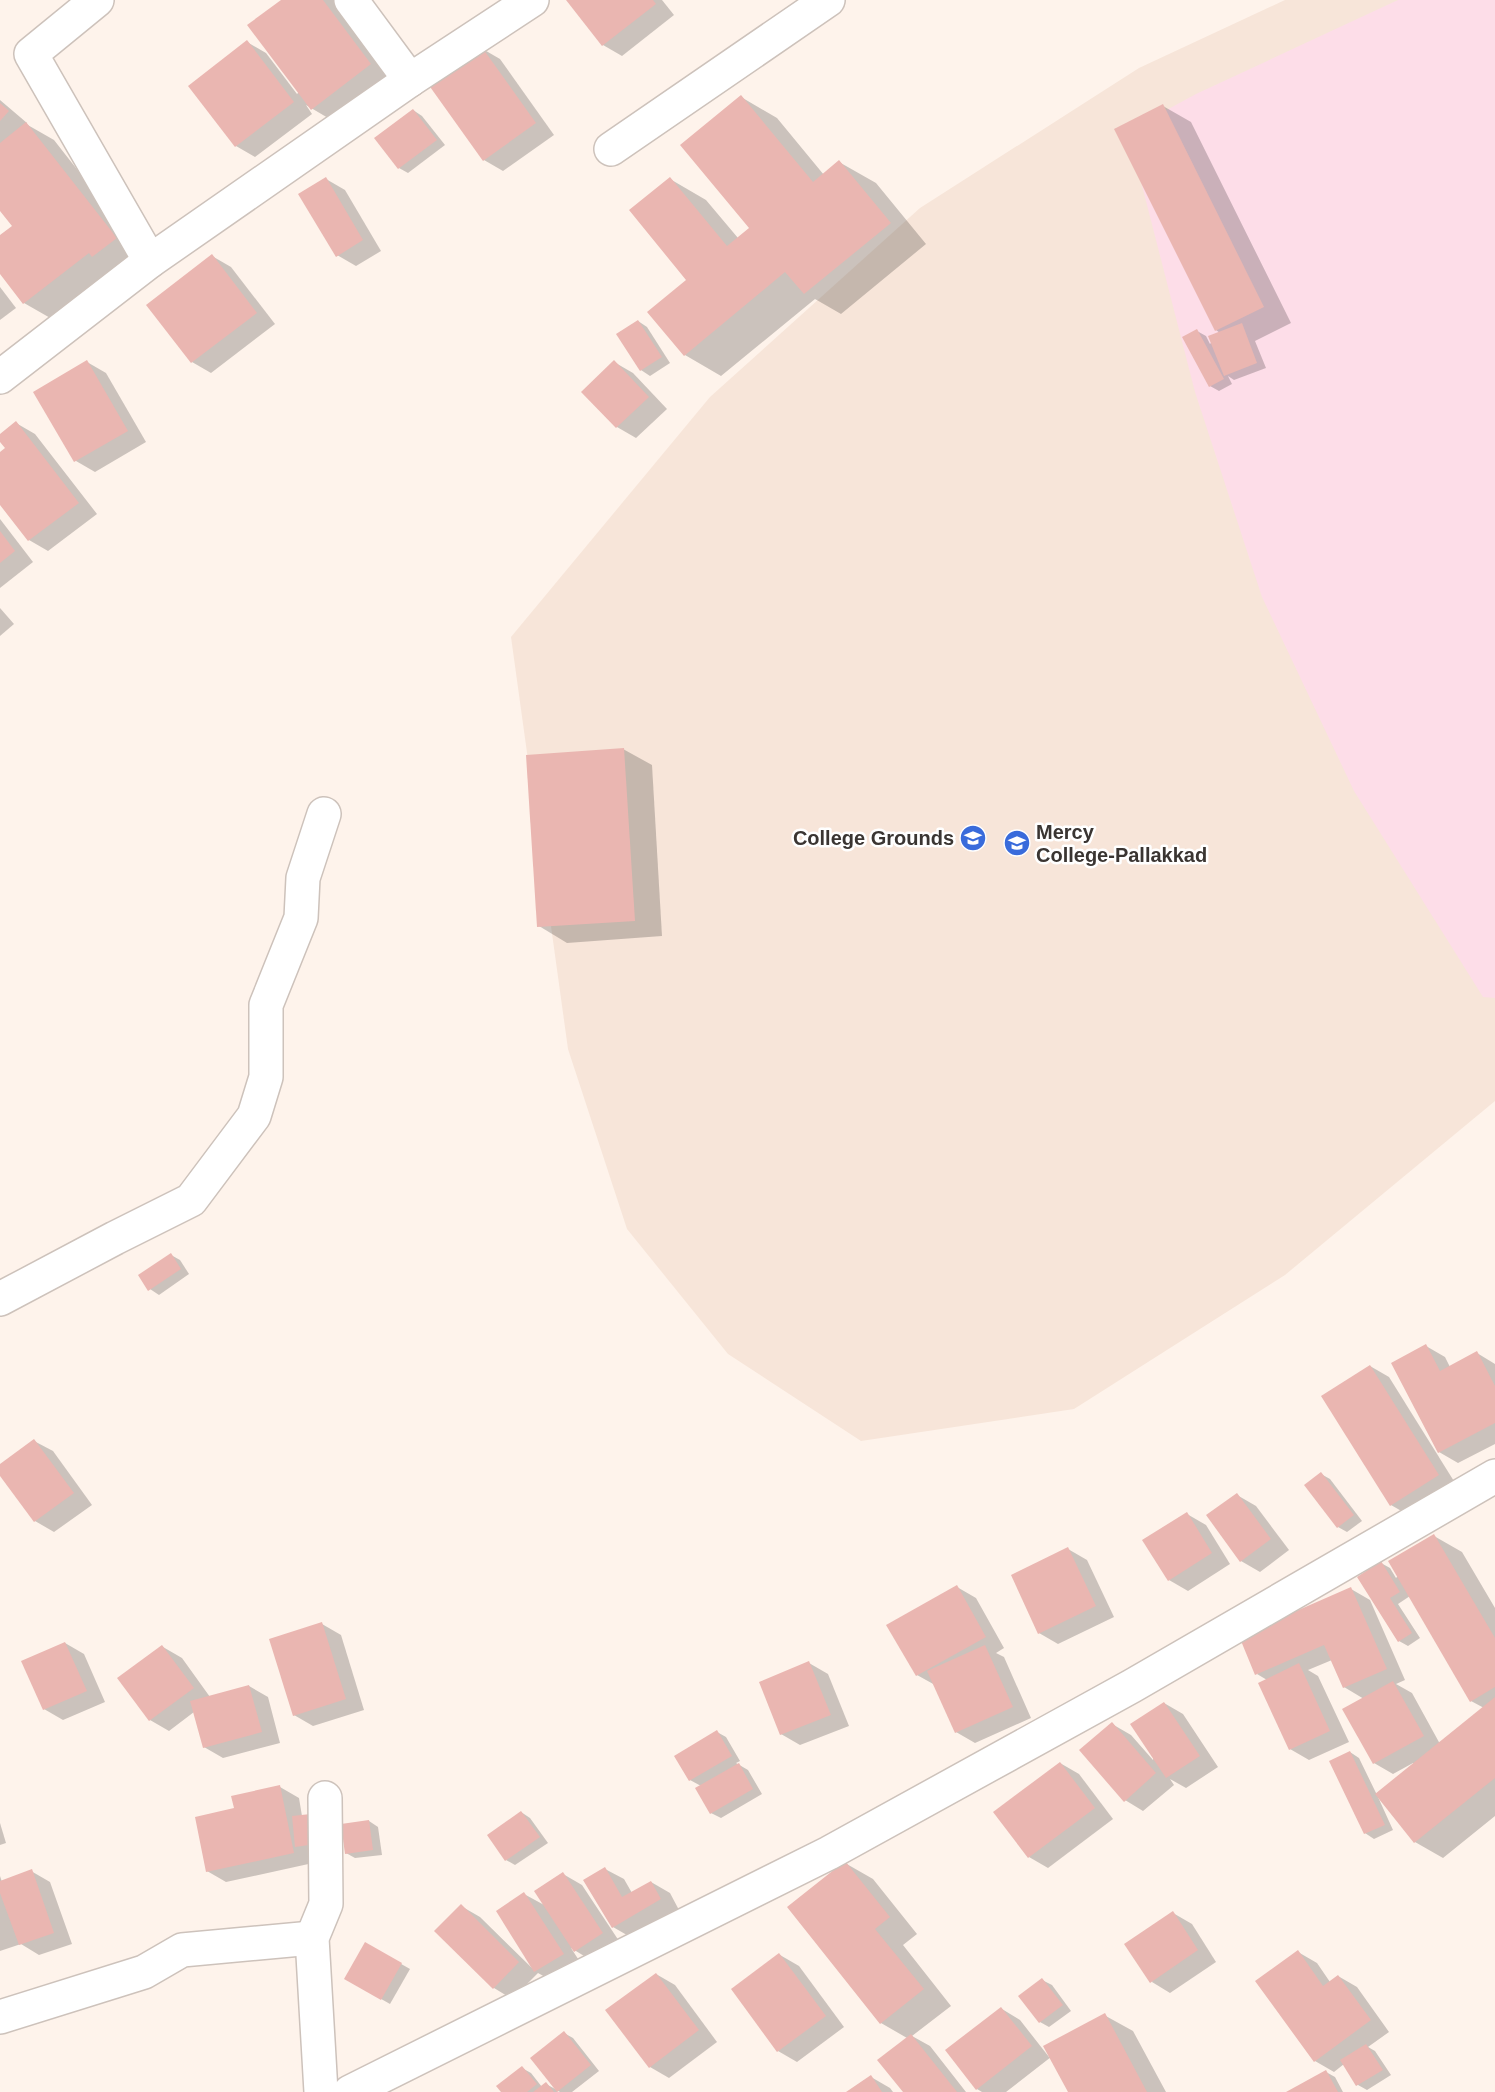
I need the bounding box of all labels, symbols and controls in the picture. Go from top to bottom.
place label: Mercy College-Pallakkad [1036,821,1207,866]
school or university icon: College Grounds [958,823,988,853]
place label: College Grounds [793,827,954,849]
school or university icon: Mercy College-Pallakkad [1002,828,1032,858]

